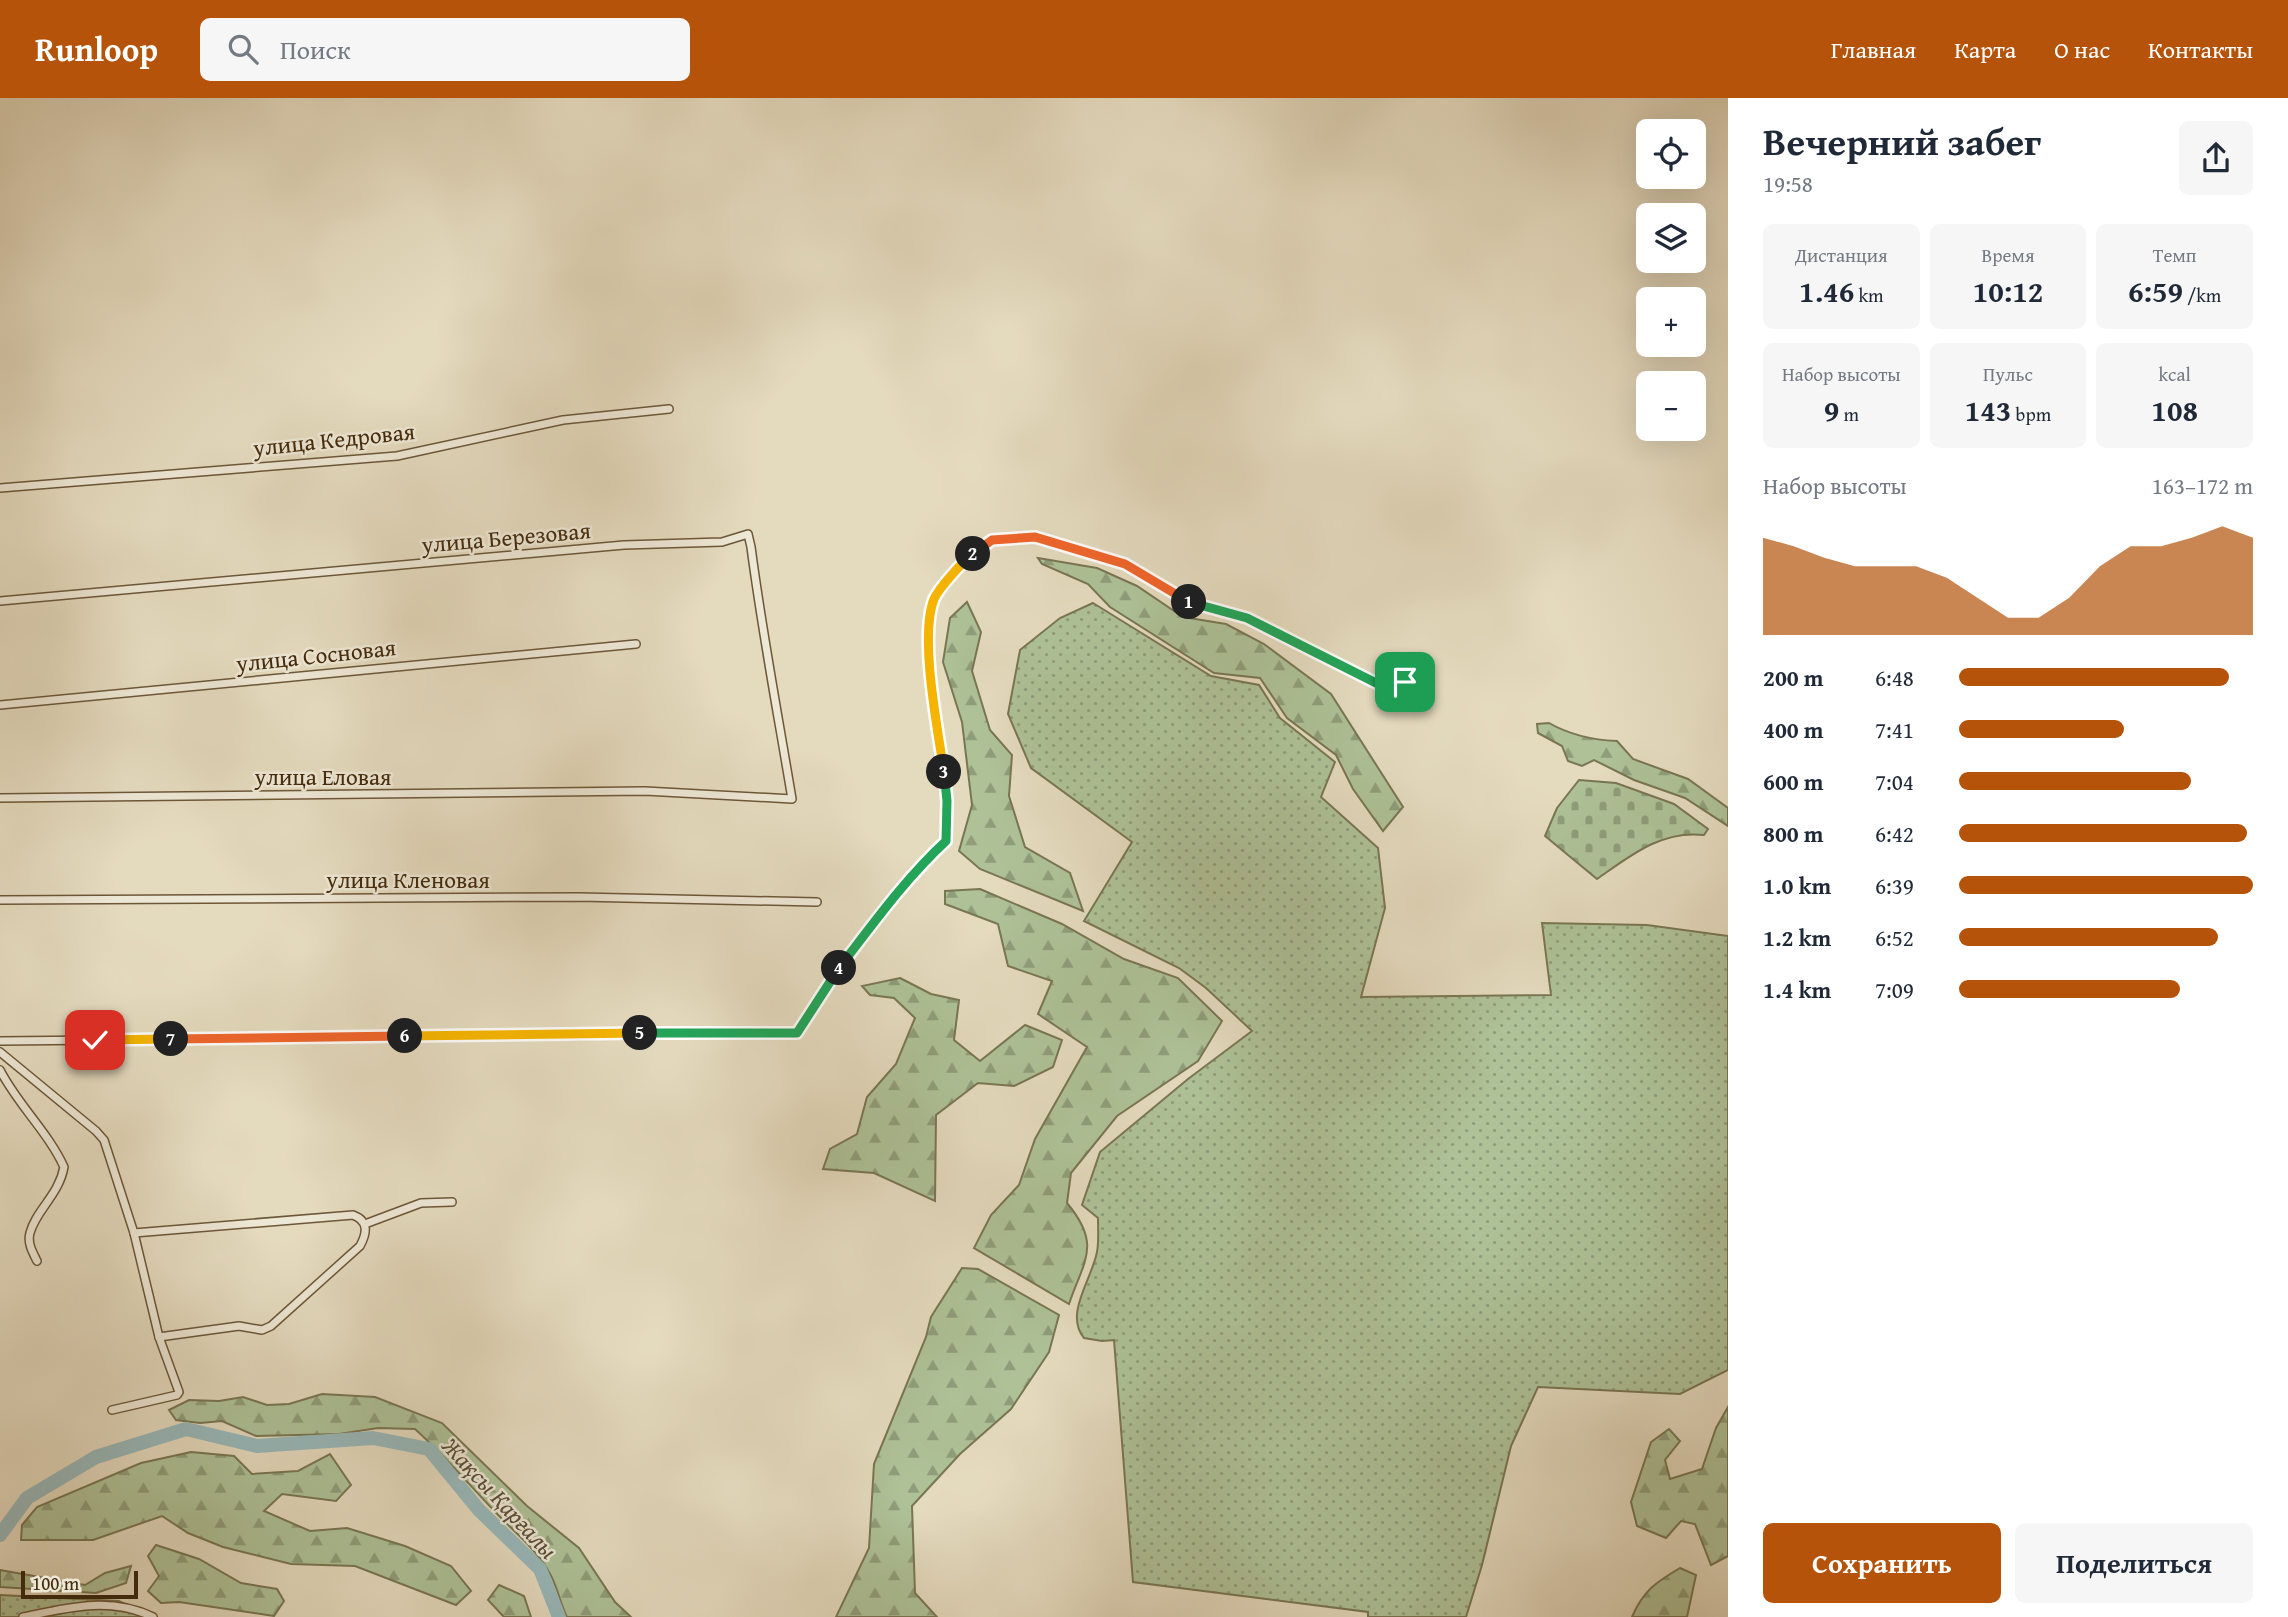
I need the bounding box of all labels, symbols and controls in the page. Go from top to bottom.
search box [200,18,690,81]
text: Runloop [35,25,158,73]
icon: search [224,30,262,68]
text: Поиск [280,30,351,69]
text: Главная [1831,32,1916,67]
text: Карта [1954,32,2016,67]
text: О нас [2054,32,2110,67]
text: Контакты [2148,32,2253,67]
text: Вечерний забег [1763,113,2041,169]
map controls [1636,119,1706,441]
button: locate [1636,119,1706,189]
button: share [2179,121,2253,195]
text: 19:58 [1763,167,1813,200]
button: layers [1636,203,1706,273]
text: Дистанция [1795,241,1888,269]
text: Время [1981,241,2035,269]
text: Темп [2153,241,2197,269]
text: 1.46 [1799,269,1854,313]
text: 10:12 [1973,269,2043,313]
text: 6:59 [2128,269,2183,313]
text: km [1854,281,1884,309]
text: /km [2183,281,2221,309]
button: + [1636,287,1706,357]
text: Набор высоты [1782,360,1901,388]
text: Пульс [1983,360,2033,388]
text: kcal [2158,360,2191,388]
button: − [1636,371,1706,441]
text: 9 [1824,388,1839,432]
text: 143 [1965,388,2011,432]
text: 108 [2151,388,2198,432]
text: m [1839,400,1859,428]
text: bpm [2011,400,2051,428]
street label: улица Кедровая [250,414,417,464]
text: Набор высоты [1763,469,1907,502]
text: 163–172 m [2152,469,2253,502]
street label: улица Березовая [419,513,592,561]
pin: 2 [956,536,990,572]
text: 2 [968,539,977,567]
pin: 1 [1172,584,1206,620]
text: 1 [1184,587,1193,615]
street label: улица Сосновая [233,630,398,680]
pin [1375,652,1435,712]
text: 200 m [1763,661,1824,694]
text: 6:48 [1875,661,1914,694]
icon: arrive [1386,663,1424,701]
text: 400 m [1763,713,1824,746]
text: 7:41 [1875,713,1914,746]
pin: 3 [926,754,962,790]
text: 3 [939,757,948,785]
street label: улица Еловая [254,760,392,793]
text: 600 m [1763,765,1824,798]
text: 7:04 [1875,765,1914,798]
text: 800 m [1763,817,1824,850]
text: 6:42 [1875,817,1914,850]
street label: улица Кленовая [325,863,490,896]
text: 1.0 km [1763,869,1831,902]
text: 6:39 [1875,869,1914,902]
text: 1.2 km [1763,921,1831,954]
text: 6:52 [1875,921,1914,954]
pin: 4 [822,950,856,986]
text: 4 [834,953,843,981]
text: 1.4 km [1763,973,1831,1006]
text: 7:09 [1875,973,1914,1006]
pin [65,1010,125,1070]
pin: 5 [622,1016,658,1051]
pin: 6 [388,1018,422,1054]
text: 5 [635,1018,644,1046]
icon: check [76,1021,114,1059]
pin: 7 [154,1021,188,1056]
text: 6 [400,1021,409,1049]
text: 7 [166,1024,175,1052]
water label: Жақсы Қарғалы [434,1429,566,1567]
button: Сохранить [1763,1523,2001,1603]
button: Поделиться [2015,1523,2253,1603]
scale bar [21,1568,138,1600]
text: 100 m [32,1569,79,1597]

